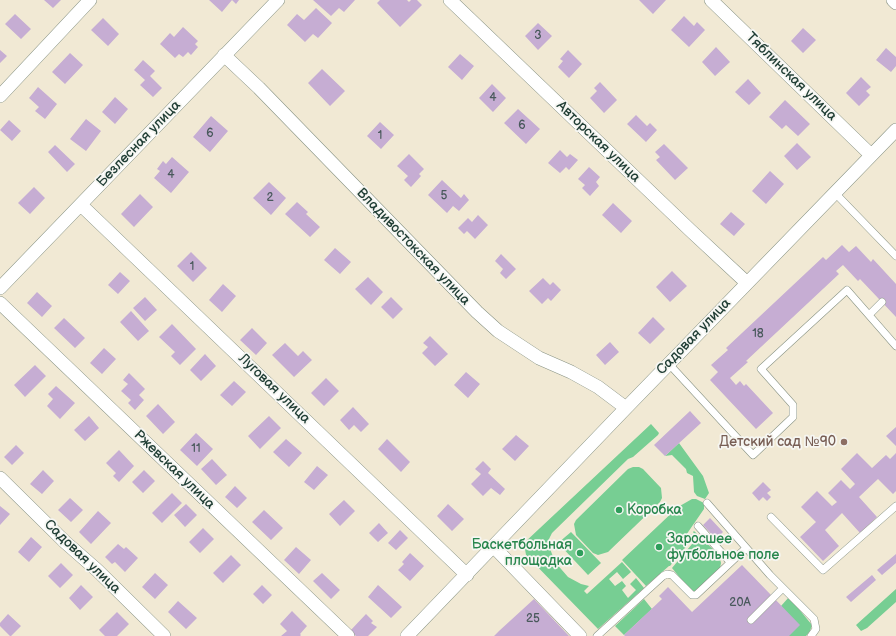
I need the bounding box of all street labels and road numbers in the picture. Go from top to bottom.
street label: Тяблинская улица [742,29,840,125]
street label: Безлесная улица [94,97,184,191]
street label: Авторская улица [553,98,643,186]
street label: Владивостокская улица [353,185,473,309]
street label: Садовая улица [653,295,735,379]
street label: Луговая улица [234,350,314,428]
street label: Ржевская улица [130,427,218,513]
street label: Садовая улица [40,516,124,598]

